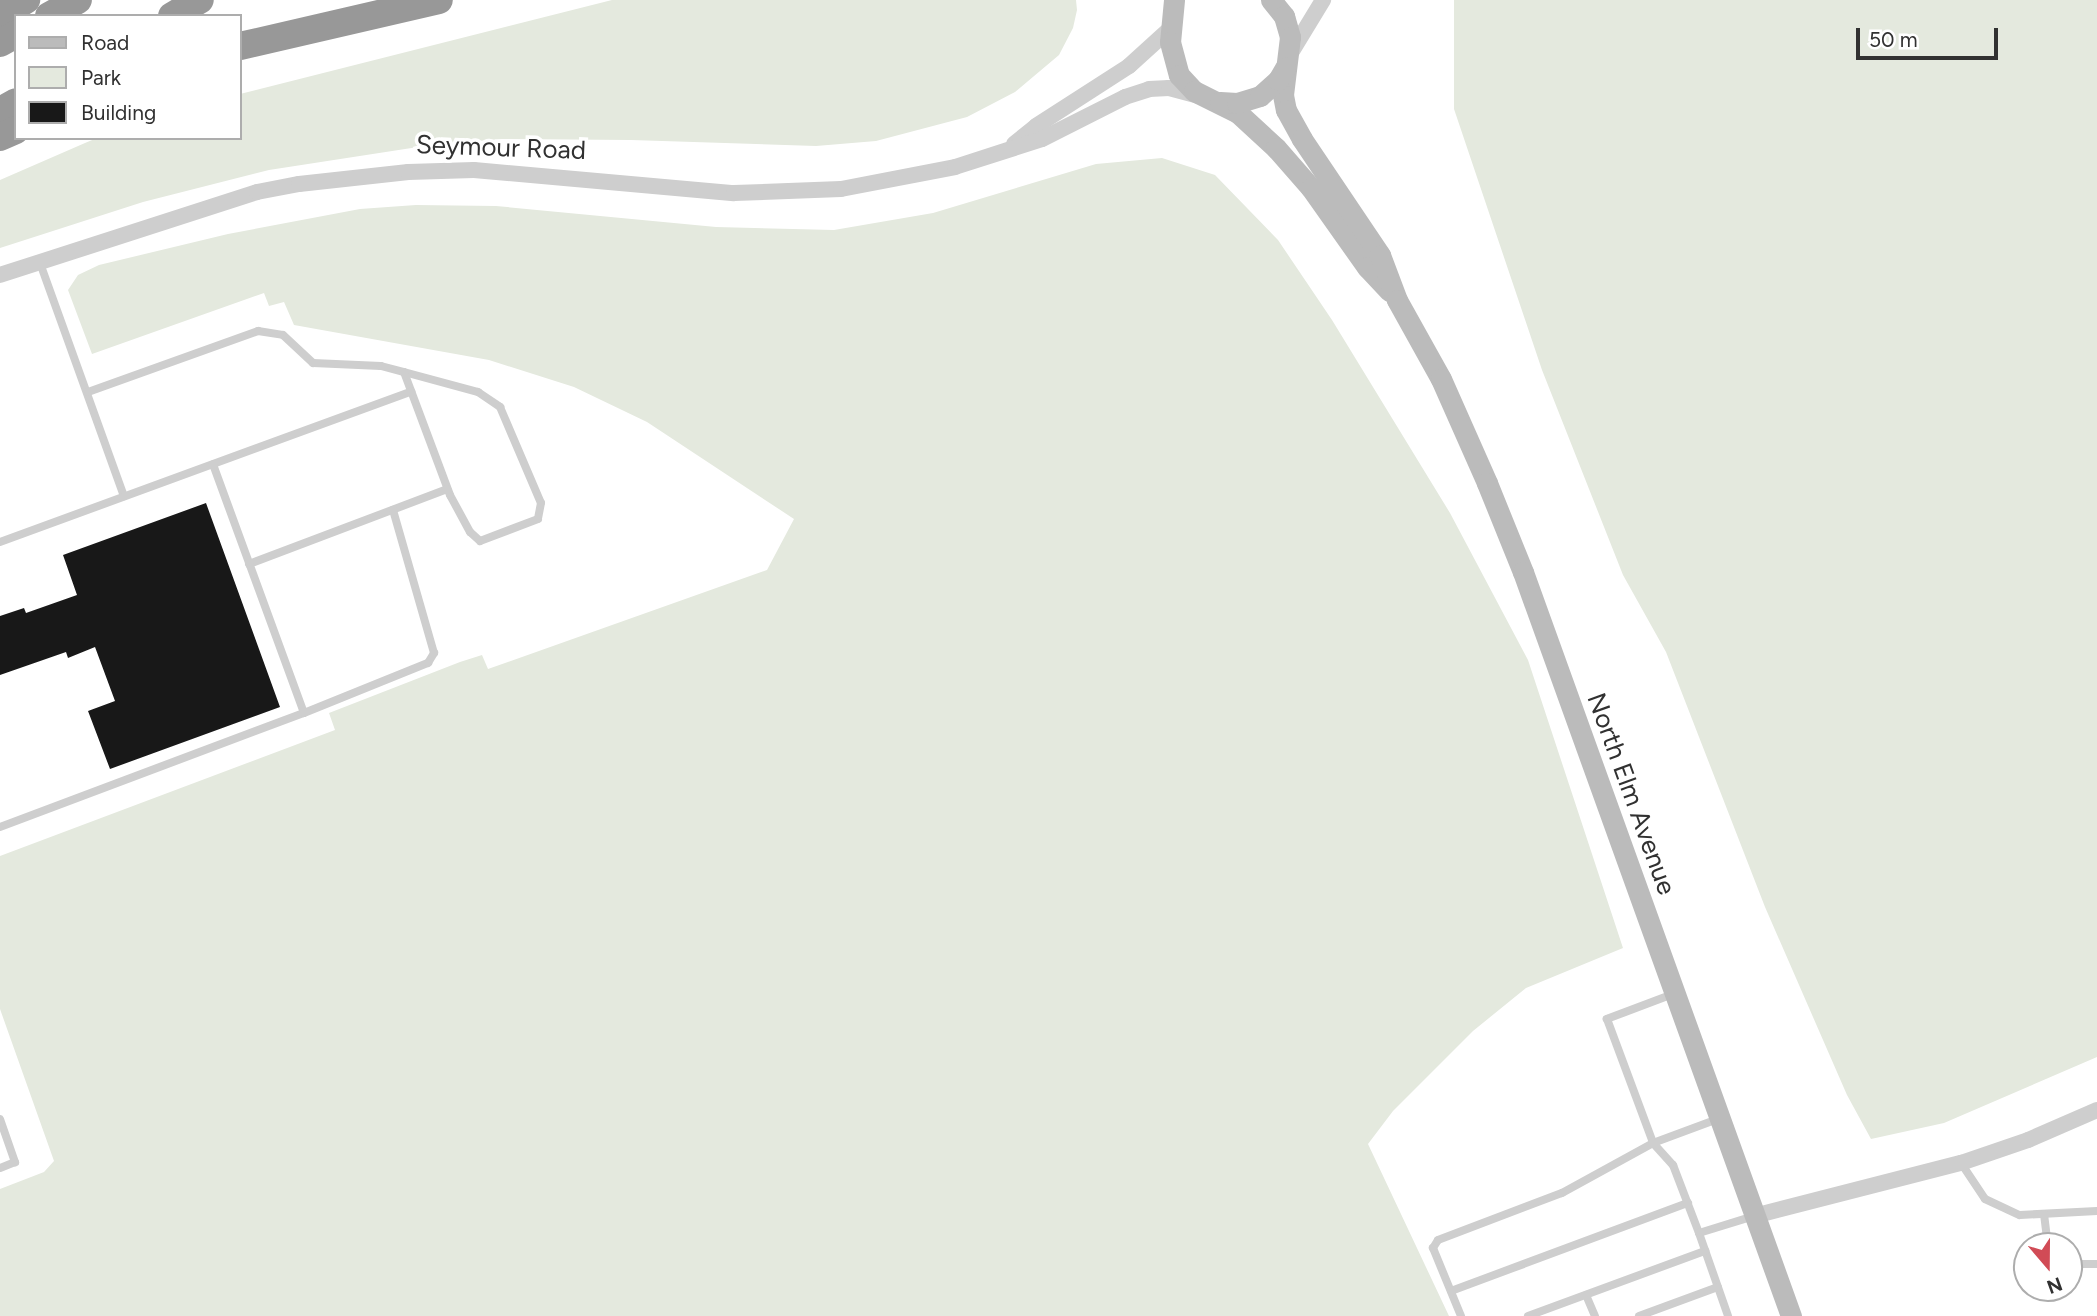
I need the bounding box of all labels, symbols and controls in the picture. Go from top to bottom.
legend [14,14,242,140]
scale bar [1859,14,2001,58]
text: 50 m [1869,27,1918,52]
text: Road [81,30,129,55]
text: Park [81,65,121,90]
text: Building [81,100,156,125]
street label: Seymour Road [415,129,587,167]
street label: North Elm Avenue [1580,689,1682,899]
north arrow [2013,1232,2083,1302]
text: N [2044,1272,2066,1299]

